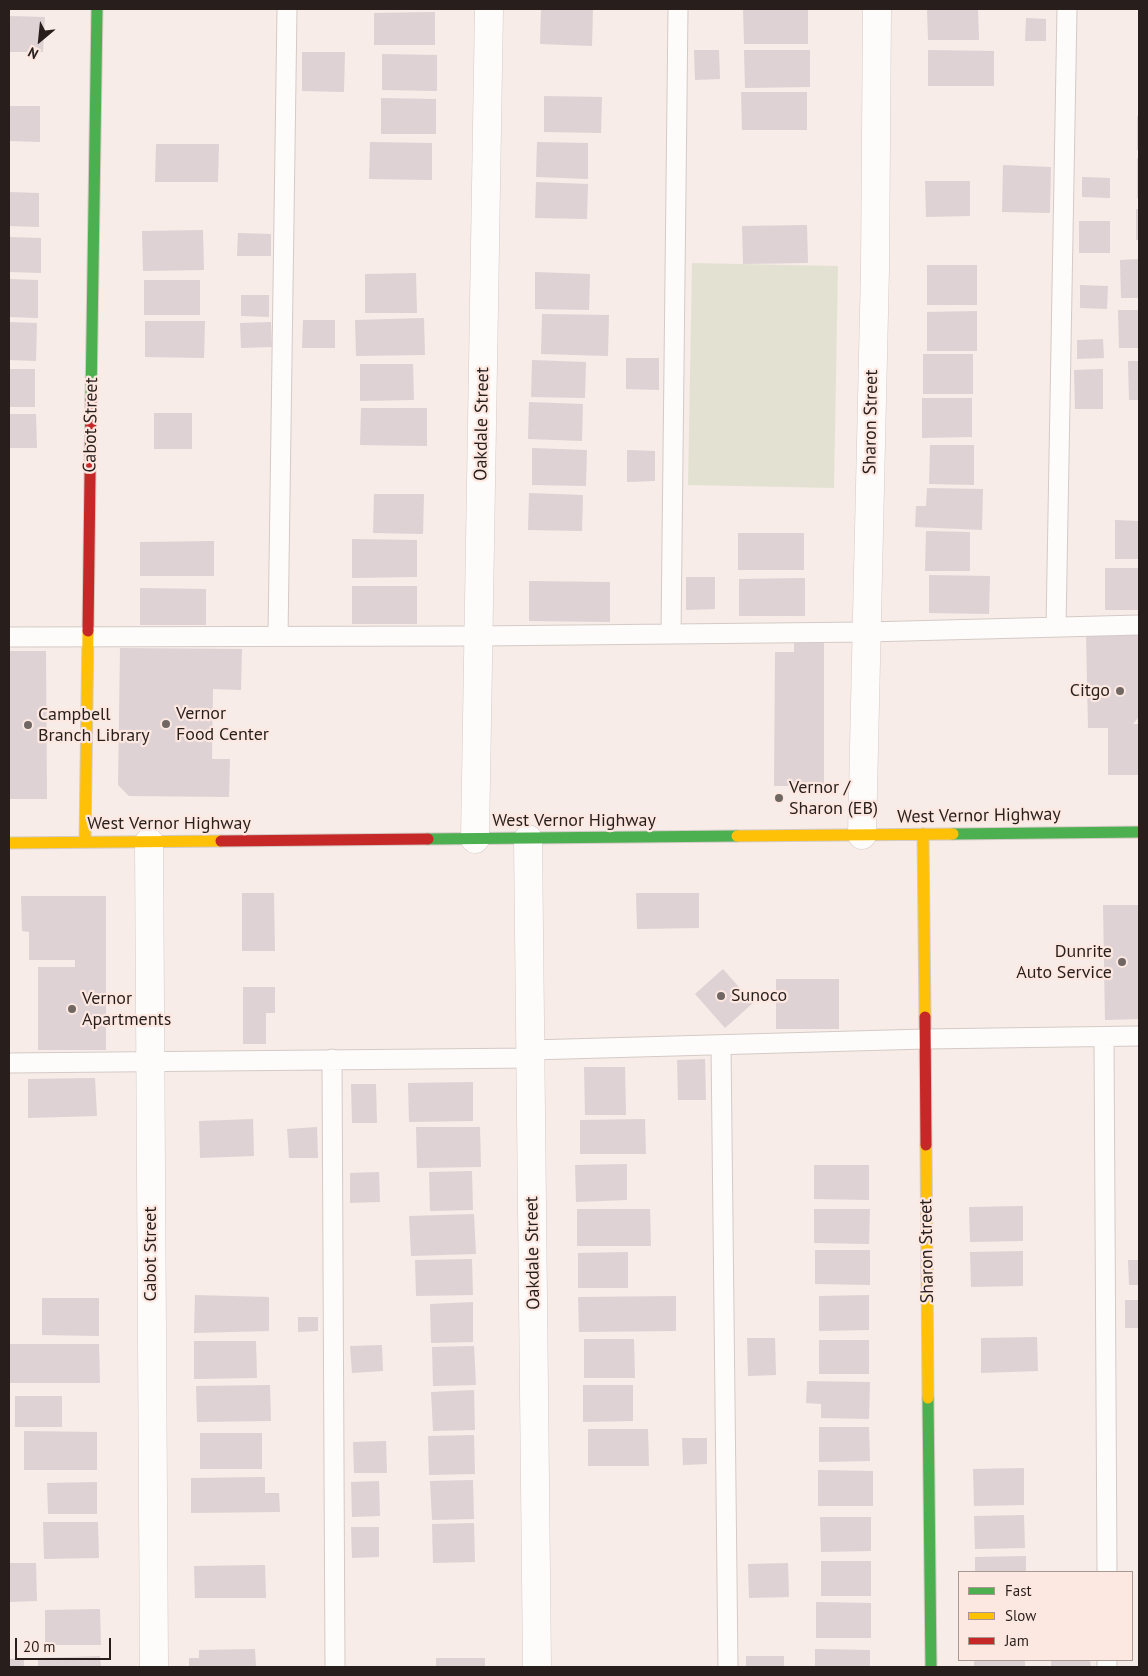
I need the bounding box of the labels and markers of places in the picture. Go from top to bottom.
place label: Citgo [1070,680,1110,702]
marker: Citgo [1114,685,1126,697]
place label: Vernor Food Center [176,703,269,746]
place label: Campbell Branch Library [38,704,150,746]
marker: Vernor Food Center [160,718,172,730]
marker: Campbell Branch Library [22,719,34,731]
place label: Vernor / Sharon (EB) [789,777,878,820]
marker: Vernor / Sharon (EB) [773,792,785,804]
place label: Dunrite Auto Service [1016,941,1112,984]
marker: Dunrite Auto Service [1116,956,1128,968]
place label: Sunoco [731,985,787,1007]
place label: Vernor Apartments [82,988,171,1030]
marker: Sunoco [715,990,727,1002]
marker: Vernor Apartments [66,1003,78,1015]

